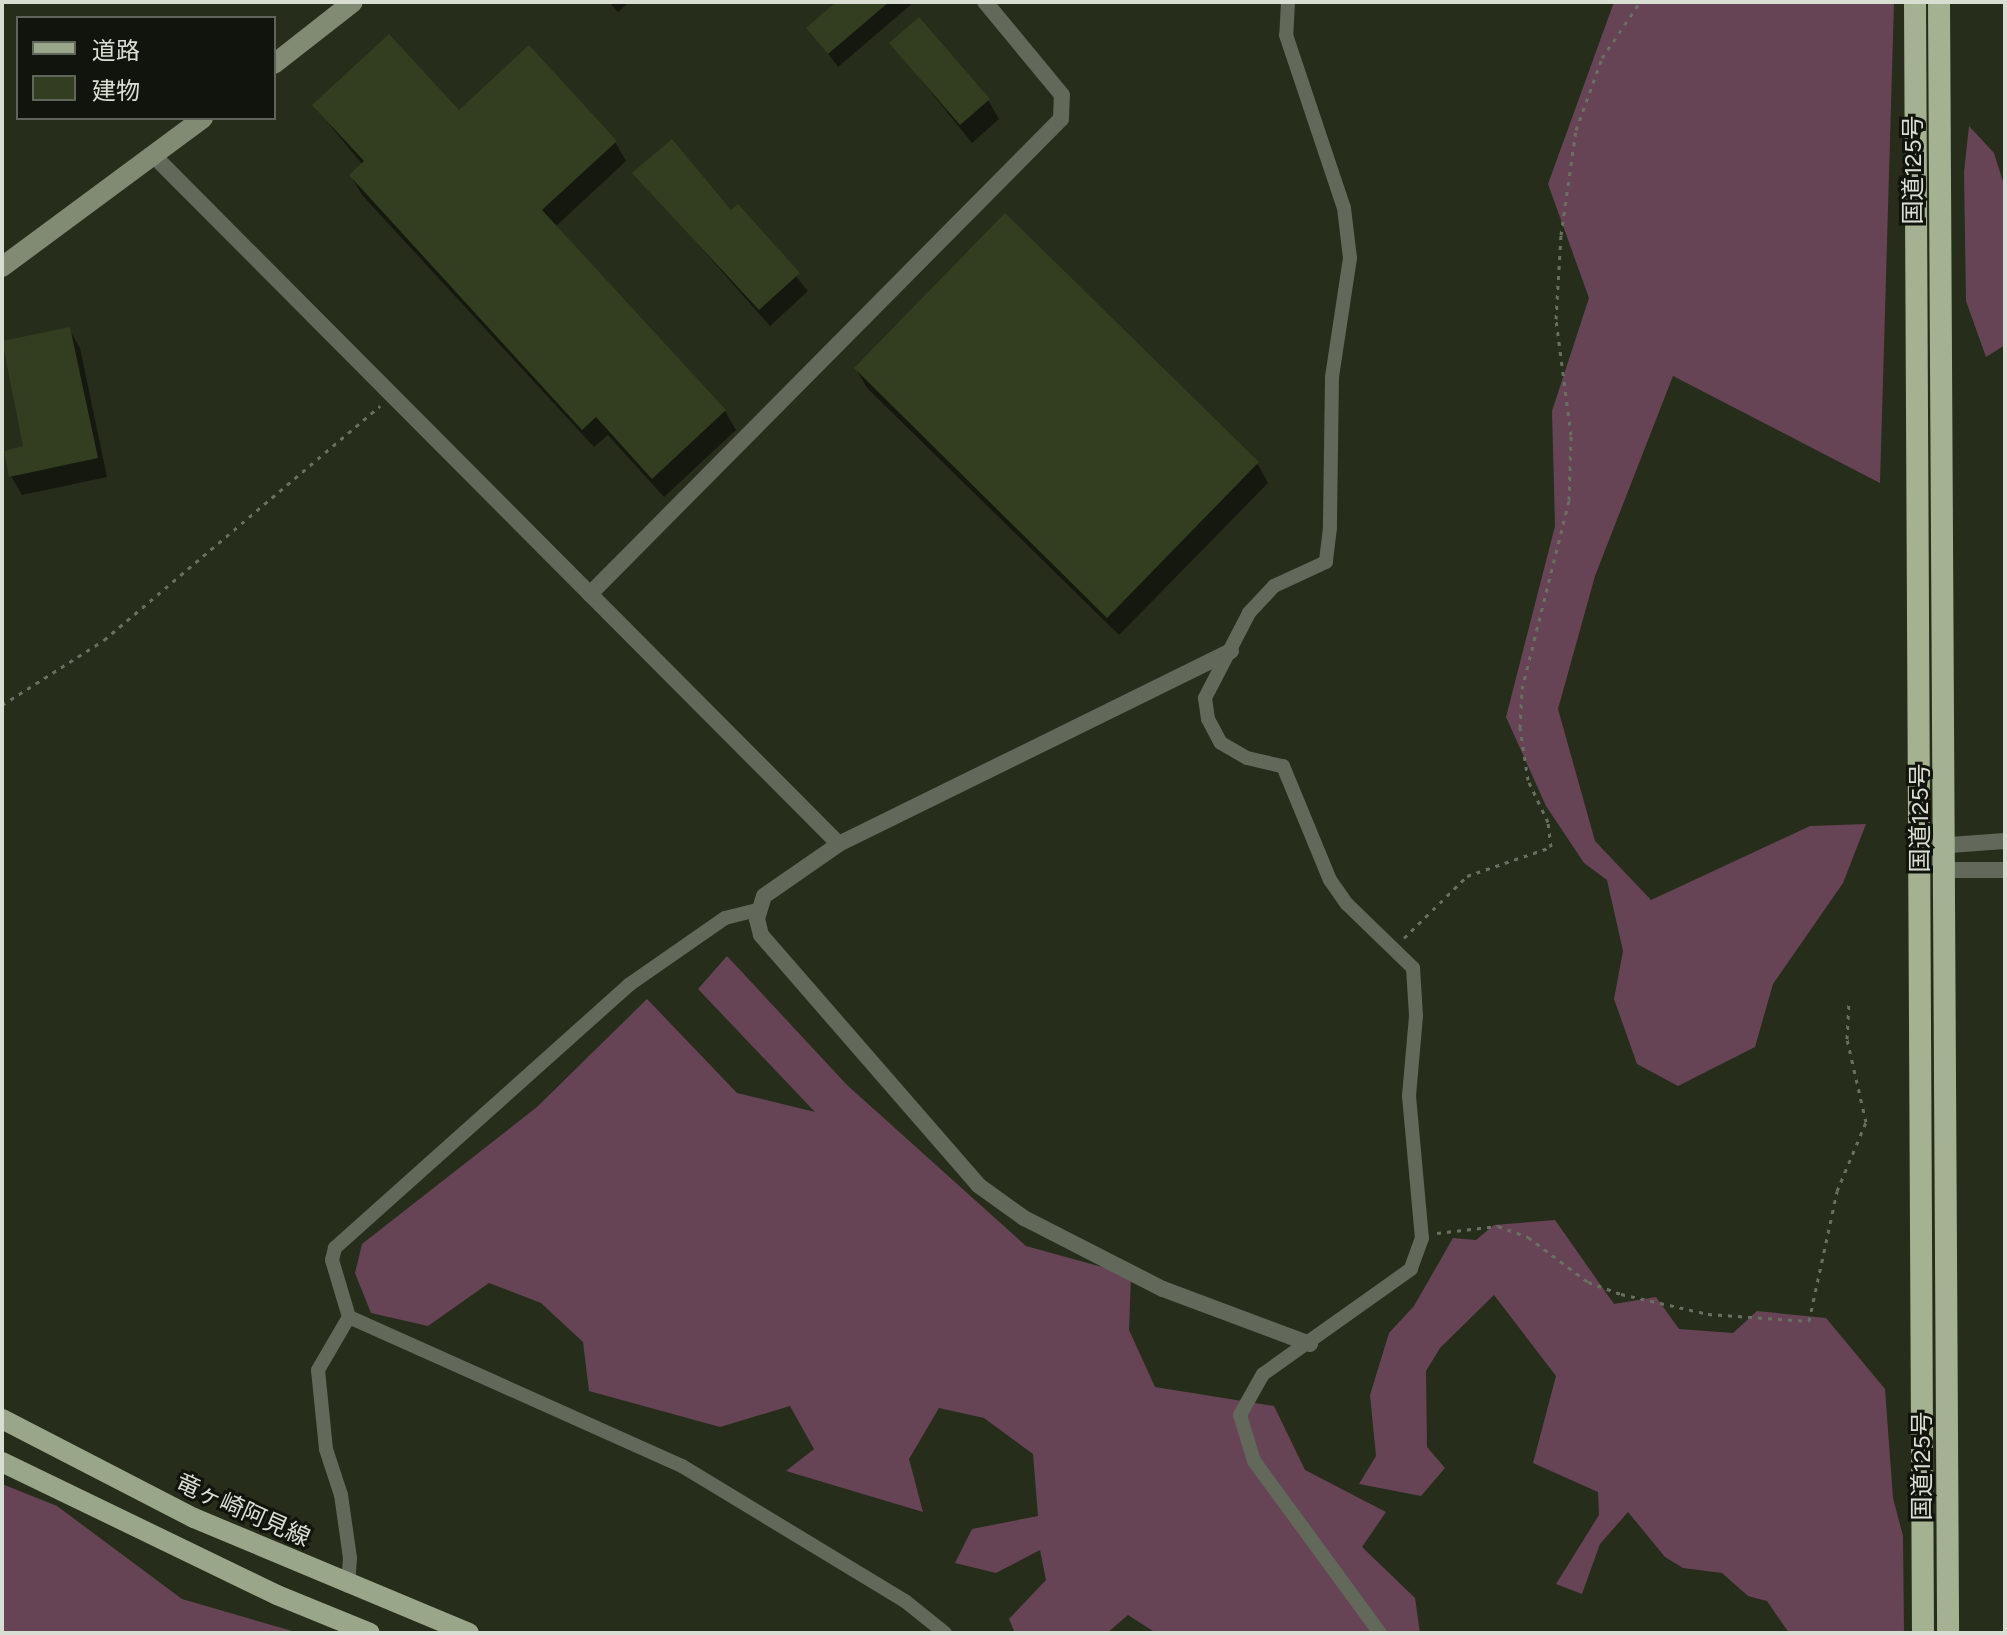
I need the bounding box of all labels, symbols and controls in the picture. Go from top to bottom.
legend [16,16,276,120]
text: 道路 [92,36,140,65]
text: 建物 [92,76,140,105]
street label: 国道125号 [1899,115,1927,225]
street label: 国道125号 [1906,763,1934,873]
street label: 国道125号 [1908,1411,1936,1521]
street label: 竜ヶ崎阿見線 [171,1468,315,1552]

